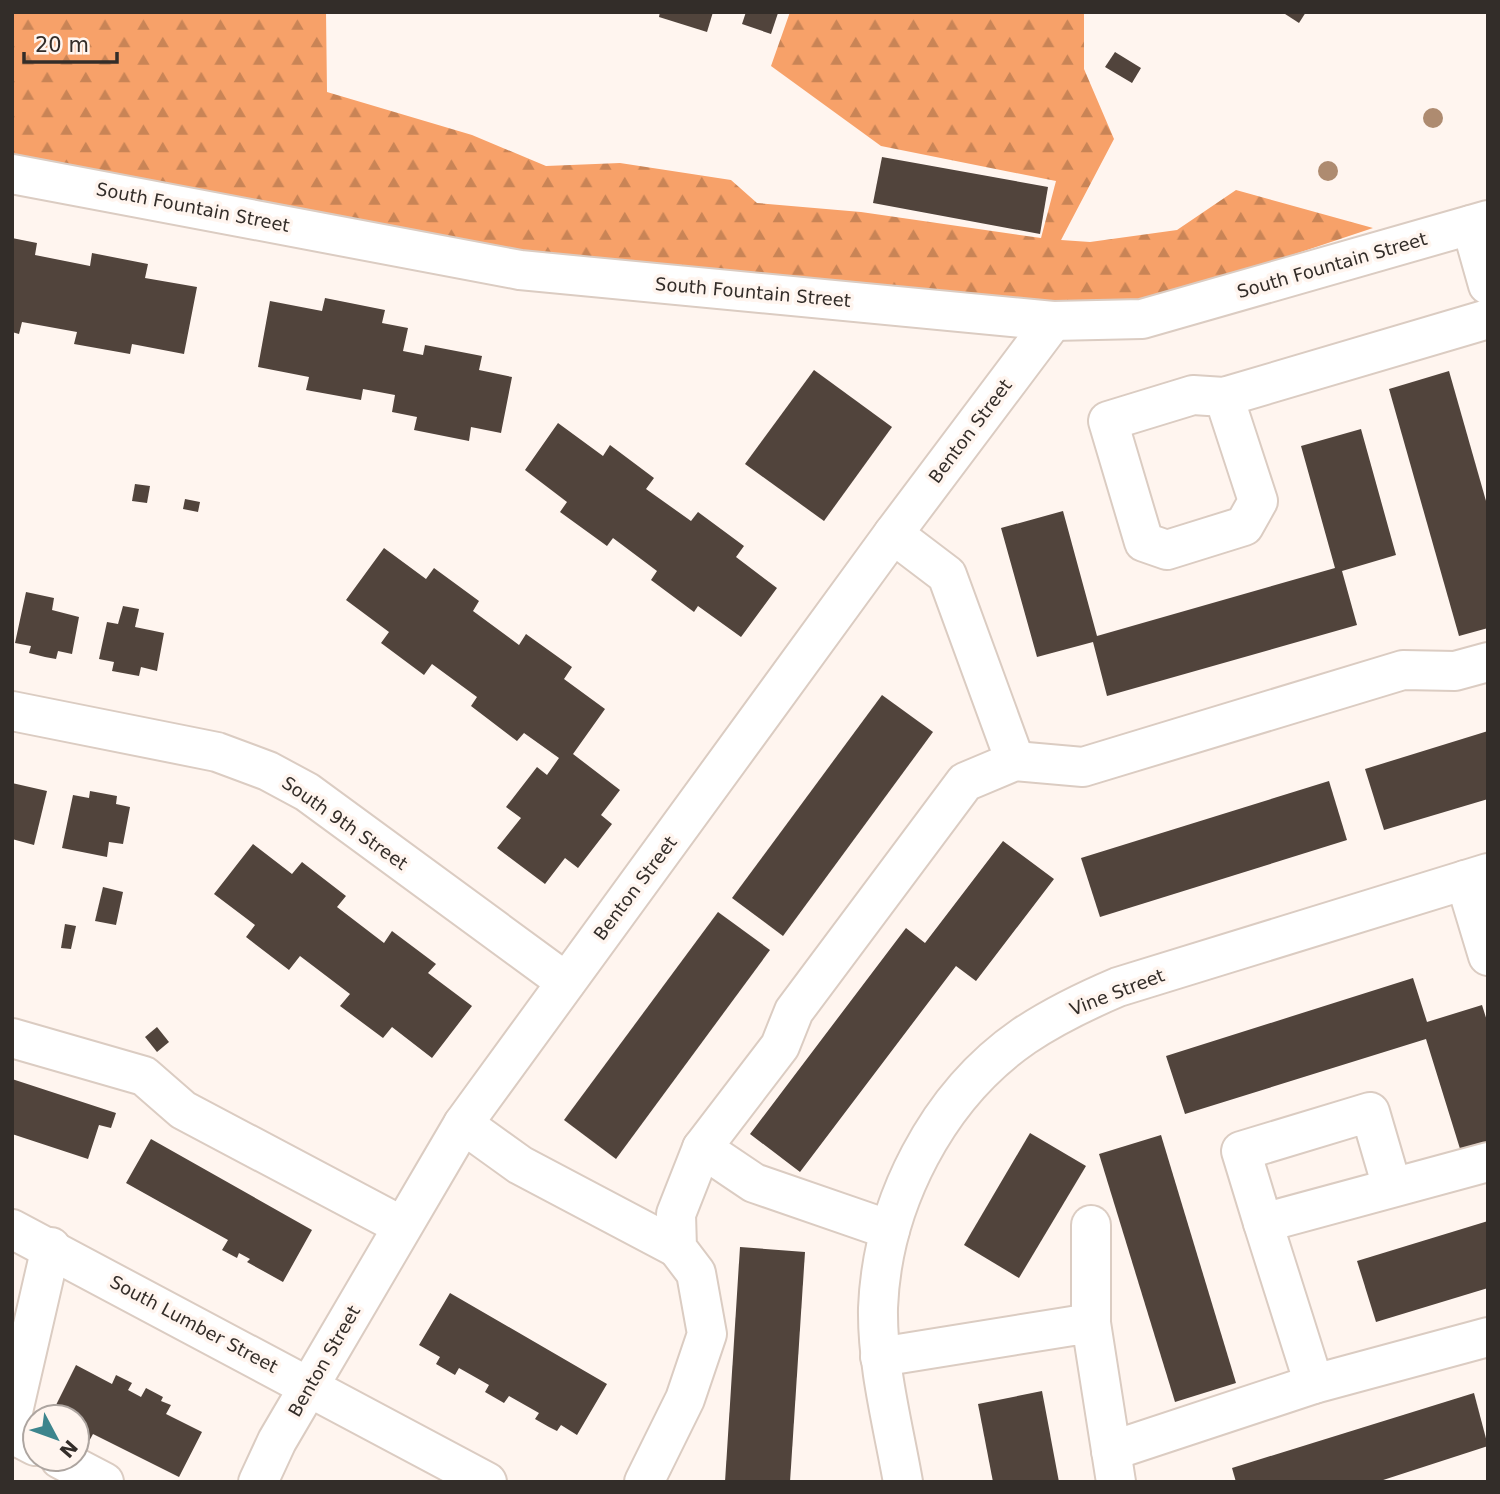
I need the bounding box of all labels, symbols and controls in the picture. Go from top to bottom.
scale bar [24,21,117,65]
text: 20 m [35,33,89,57]
street label: South Fountain Street [95,178,291,236]
street label: South Fountain Street [1235,228,1429,302]
street label: South Fountain Street [654,273,852,311]
street label: Benton Street [924,375,1016,487]
street label: South 9th Street [278,772,412,874]
street label: Benton Street [589,832,681,944]
street label: Vine Street [1067,964,1167,1020]
street label: South Lumber Street [107,1271,281,1377]
street label: Benton Street [284,1302,364,1420]
north arrow [21,1403,91,1473]
text: N [55,1436,82,1462]

